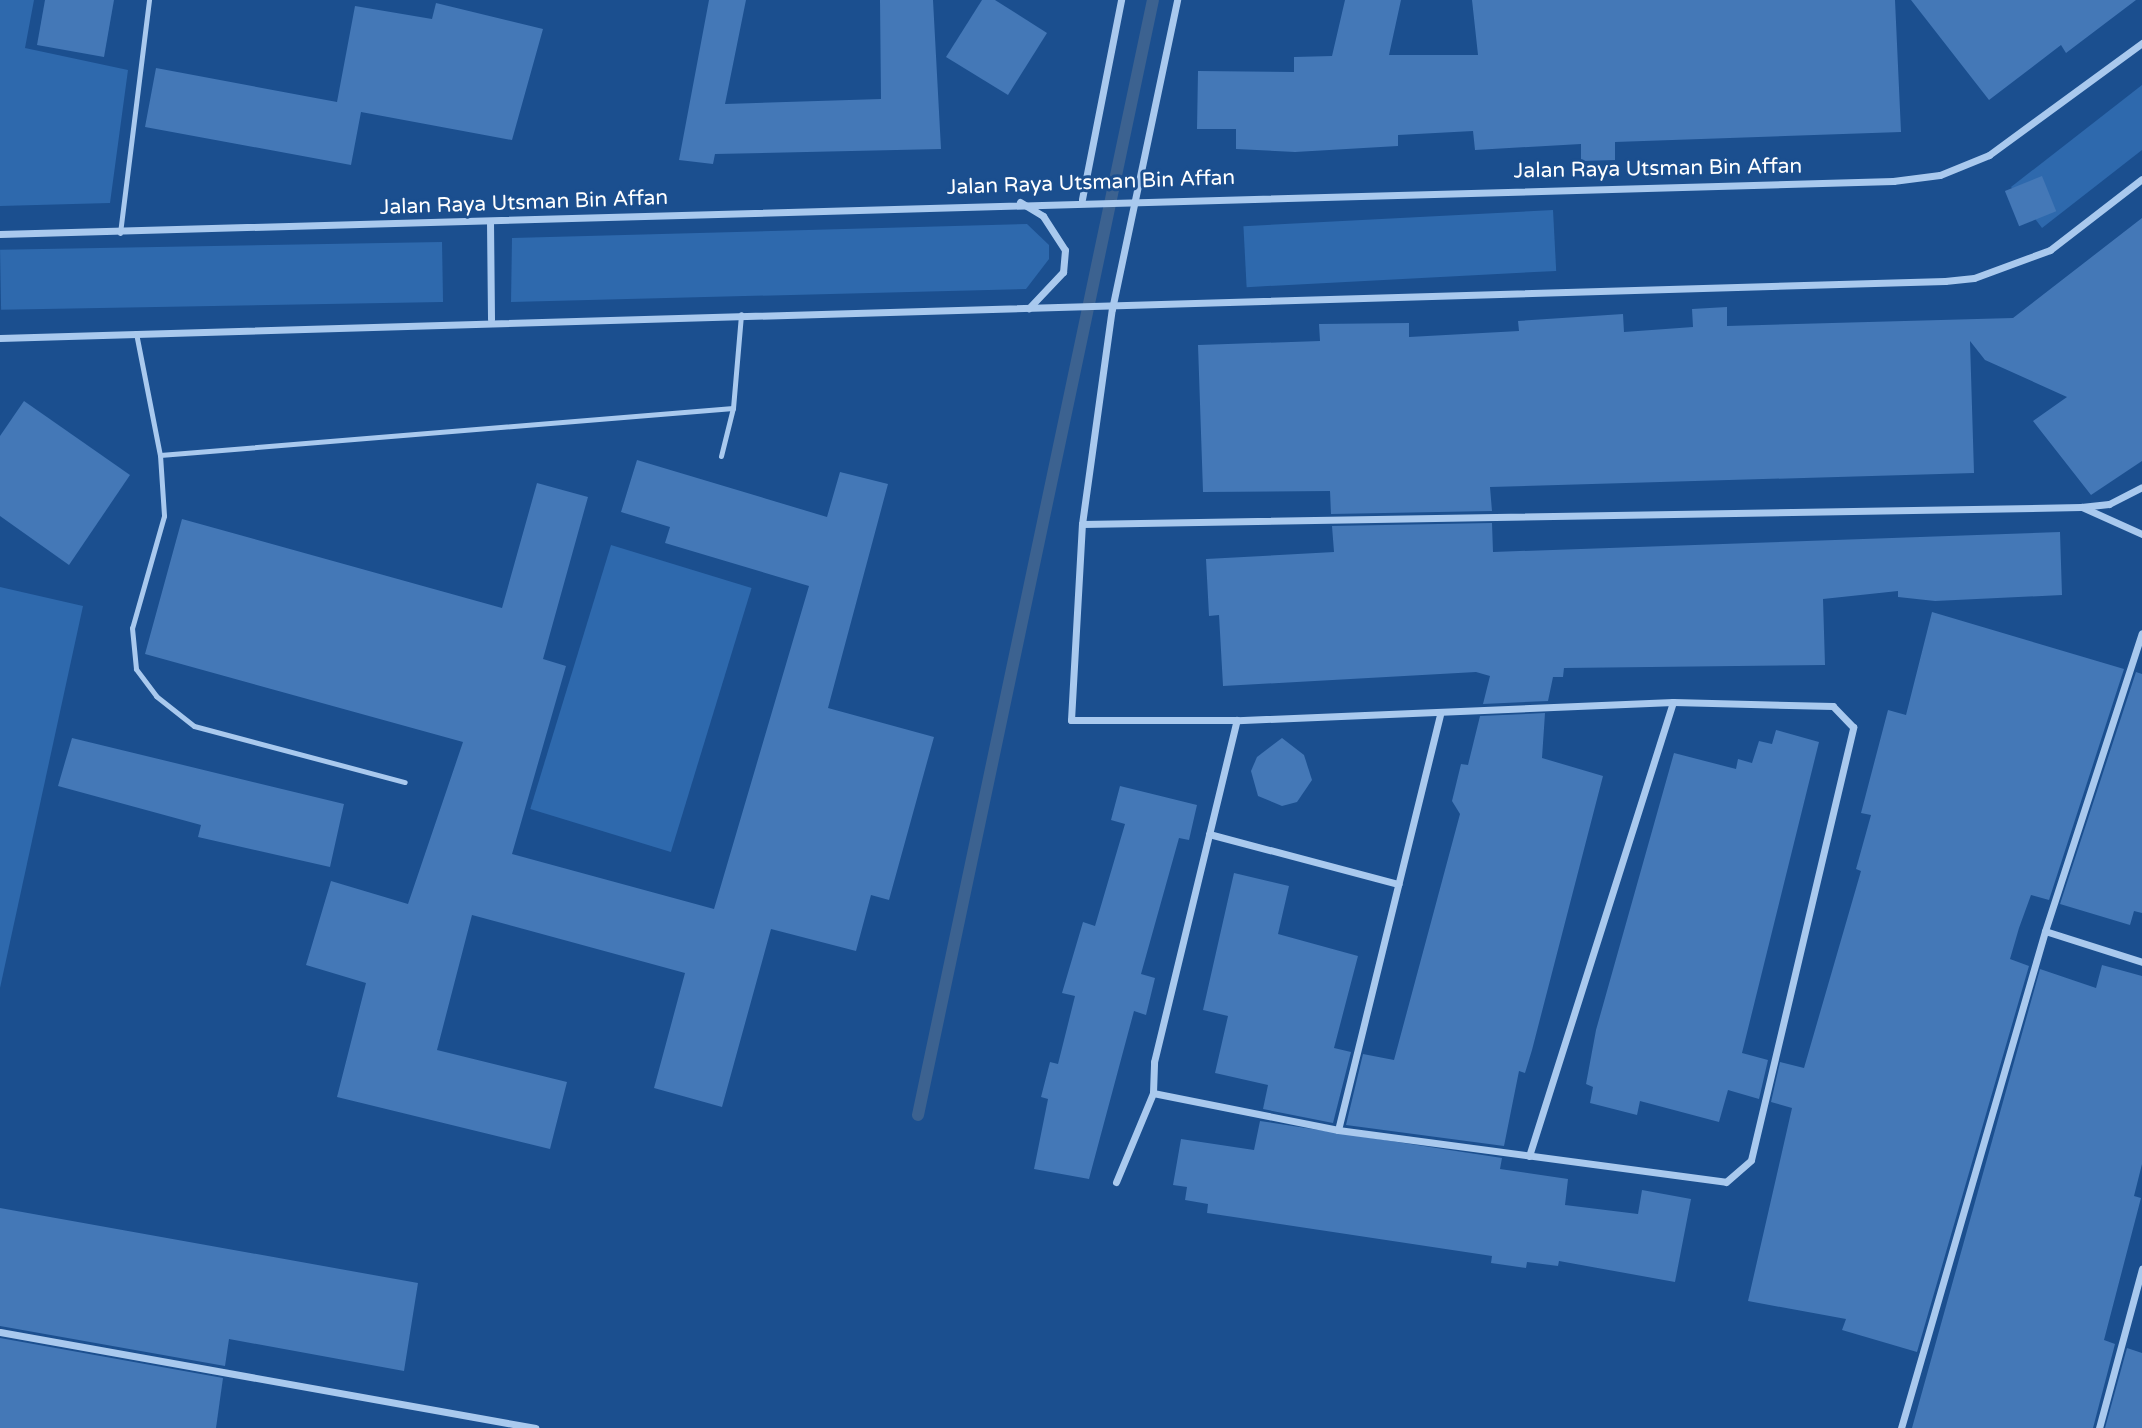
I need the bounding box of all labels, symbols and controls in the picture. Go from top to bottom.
street label: Jalan Raya Utsman Bin Affan [1514,154,1802,184]
street label: Jalan Raya Utsman Bin Affan [946,165,1236,201]
street label: Jalan Raya Utsman Bin Affan [379,185,669,221]

